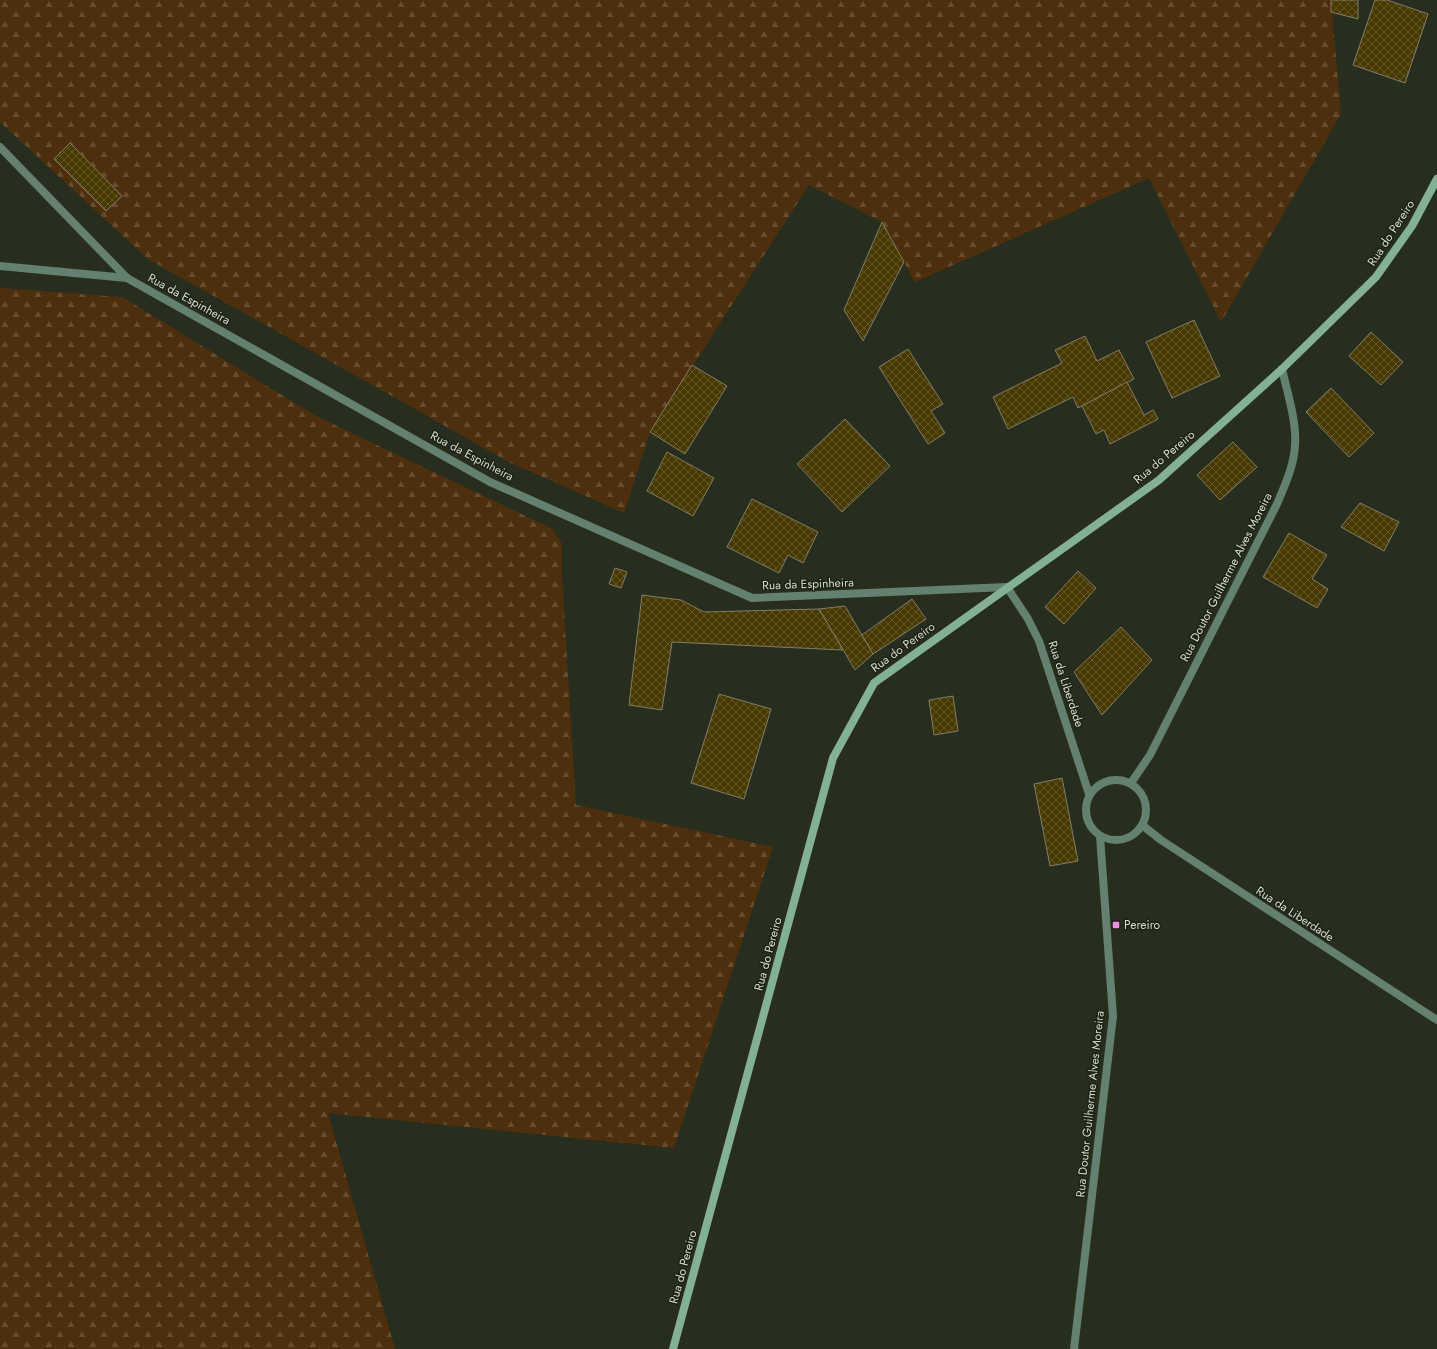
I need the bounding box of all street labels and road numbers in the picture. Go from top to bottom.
street label: Rua do Pereiro [1363,196,1419,270]
street label: Rua da Espinheira [144,269,234,329]
street label: Rua do Pereiro [1129,426,1199,488]
street label: Rua da Espinheira [427,427,517,486]
street label: Rua Doutor Guilherme Alves Moreira [1175,489,1277,665]
street label: Rua da Espinheira [762,573,854,595]
street label: Rua do Pereiro [867,617,939,676]
street label: Rua da Liberdade [1044,638,1088,730]
street label: Rua da Liberdade [1252,882,1338,946]
street label: Rua do Pereiro [750,915,787,993]
street label: Rua Doutor Guilherme Alves Moreira [1071,1010,1109,1198]
street label: Rua do Pereiro [665,1228,702,1306]

